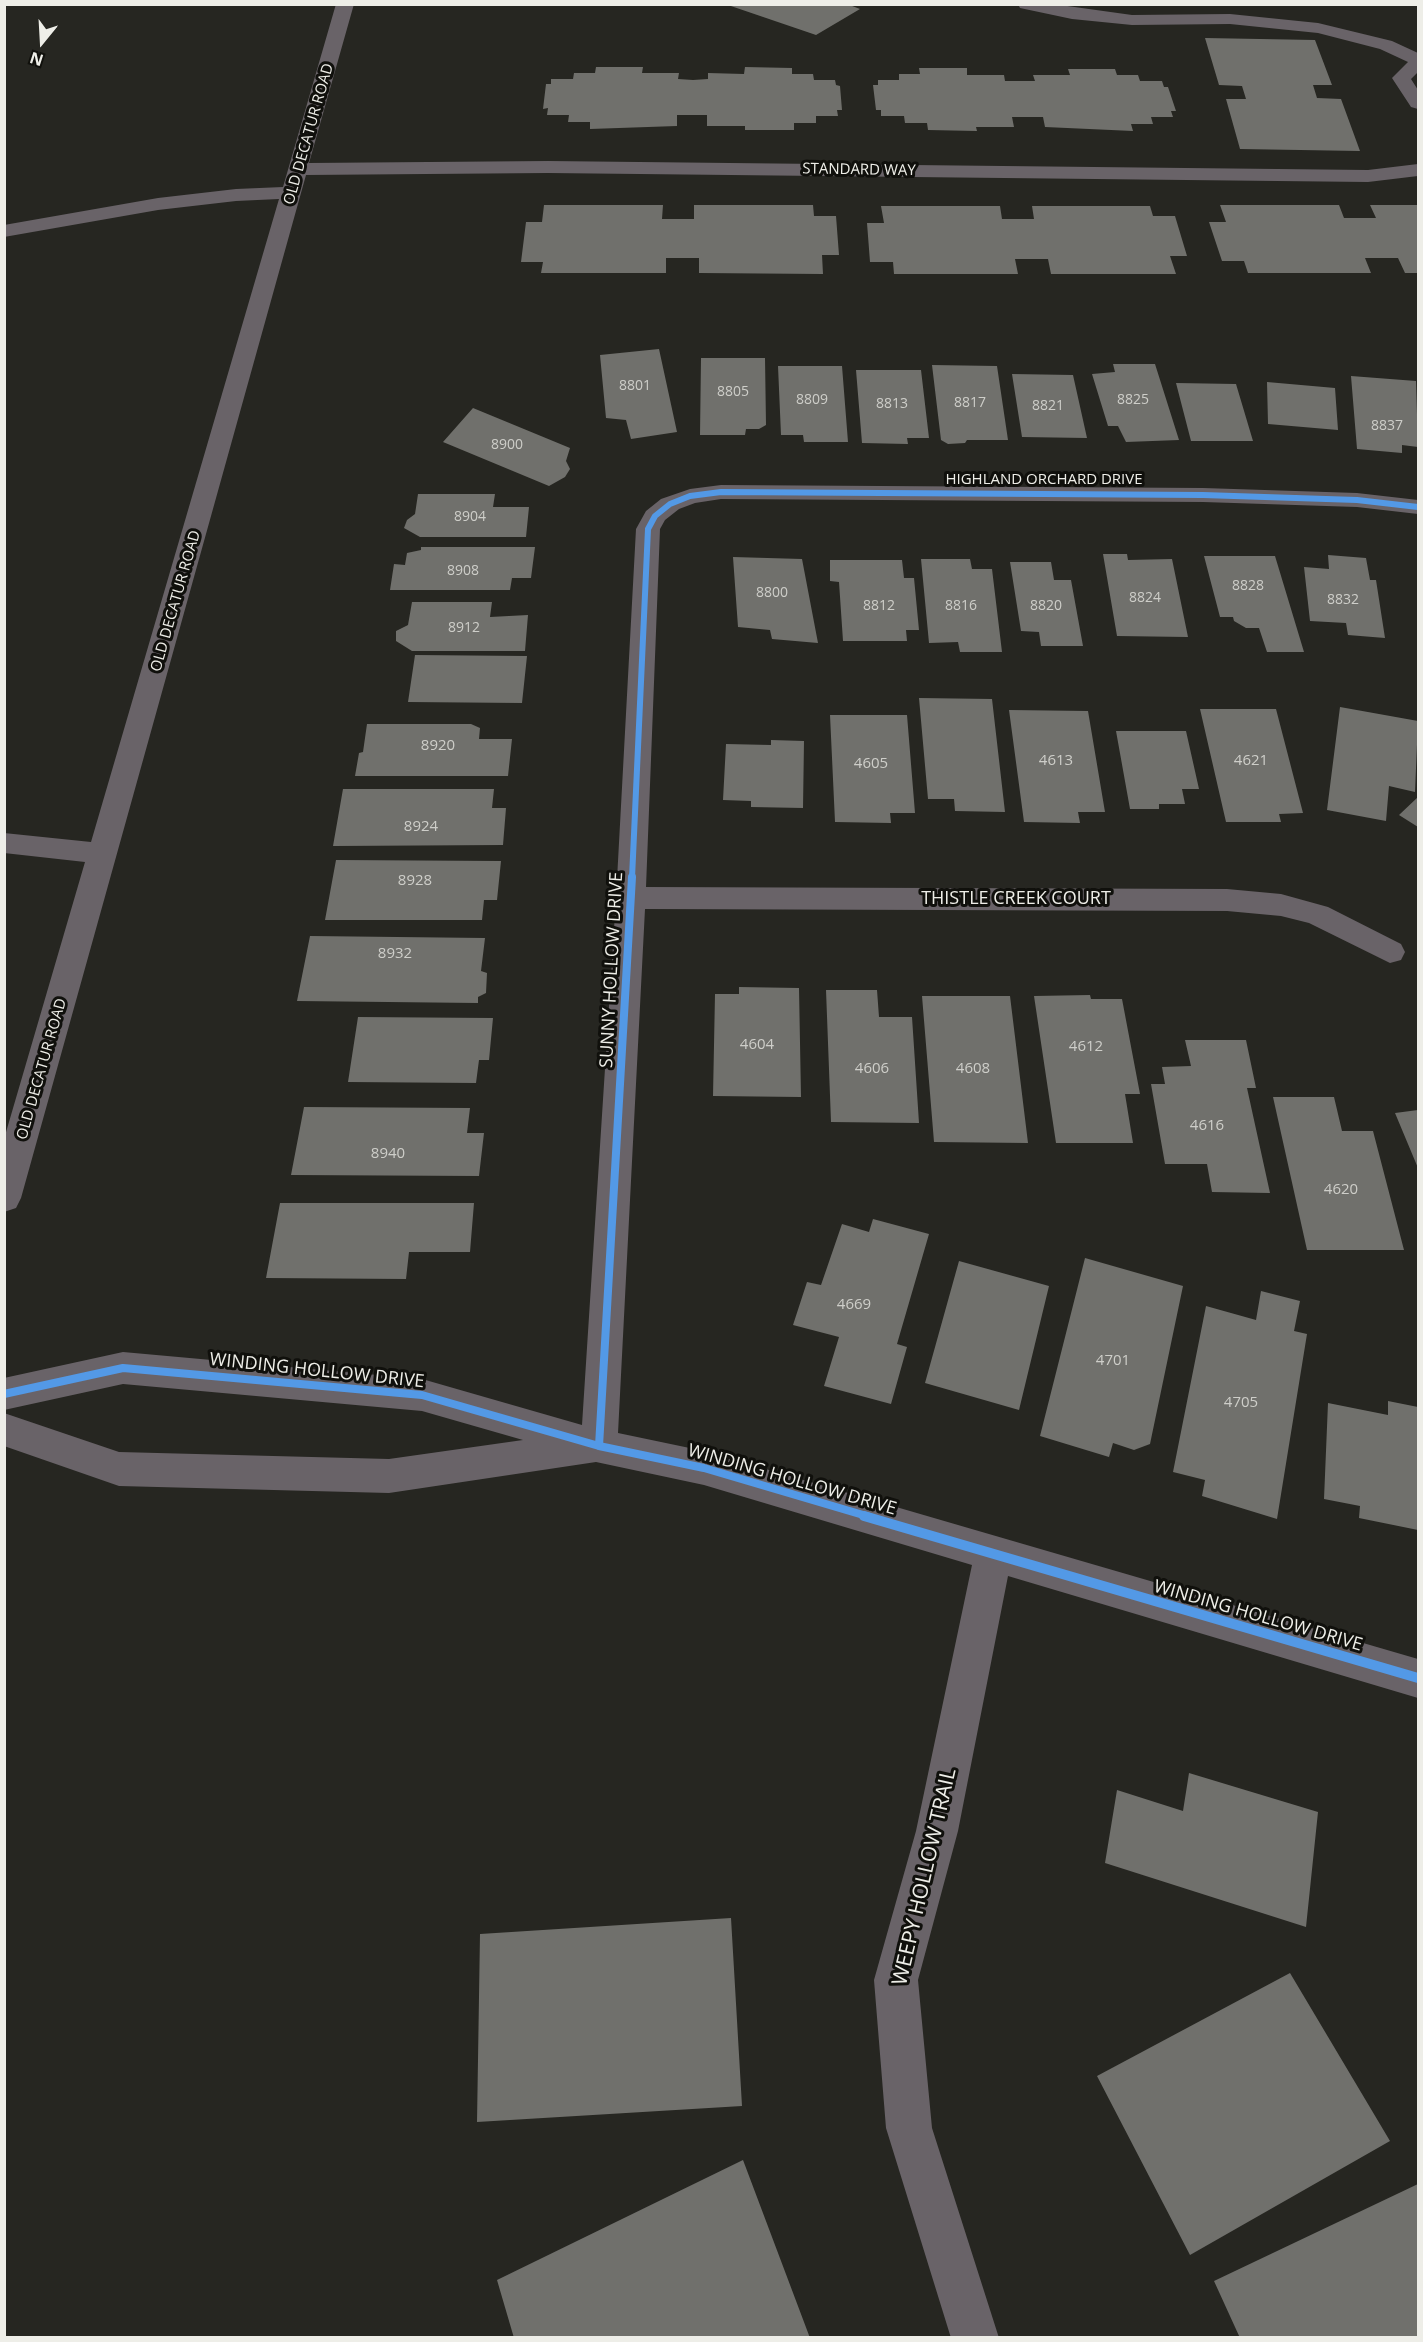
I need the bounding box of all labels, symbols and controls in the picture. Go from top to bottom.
north arrow [12,12,72,72]
text: N [27,47,46,72]
street label: OLD DECATUR ROAD [280,61,338,207]
street label: STANDARD WAY [802,160,916,180]
house number: 8801 [619,378,651,394]
house number: 8805 [717,384,749,400]
house number: 8809 [796,392,828,408]
house number: 8825 [1117,392,1149,408]
house number: 8817 [954,395,986,411]
house number: 8813 [876,396,908,412]
house number: 8821 [1032,398,1064,414]
house number: 8837 [1371,418,1403,434]
house number: 8900 [491,437,523,453]
street label: HIGHLAND ORCHARD DRIVE [945,471,1143,489]
house number: 8904 [454,509,486,525]
street label: OLD DECATUR ROAD [147,528,205,674]
house number: 8908 [447,563,479,579]
house number: 8828 [1232,578,1264,594]
house number: 8800 [756,585,788,601]
house number: 8824 [1129,590,1161,606]
house number: 8832 [1327,592,1359,608]
house number: 8812 [863,598,895,614]
house number: 8816 [945,598,977,614]
house number: 8820 [1030,598,1062,614]
house number: 8912 [448,620,480,636]
house number: 8920 [421,737,455,755]
house number: 4613 [1039,752,1073,770]
house number: 4621 [1234,752,1268,770]
house number: 4605 [854,755,888,773]
house number: 8924 [404,818,438,836]
house number: 8928 [398,872,432,890]
street label: SUNNY HOLLOW DRIVE [596,872,628,1068]
street label: THISTLE CREEK COURT [921,888,1111,910]
house number: 8932 [378,945,412,963]
street label: OLD DECATUR ROAD [13,996,71,1142]
house number: 4604 [740,1036,774,1054]
house number: 4612 [1069,1038,1103,1056]
house number: 4606 [855,1060,889,1078]
house number: 4608 [956,1060,990,1078]
house number: 4616 [1190,1117,1224,1135]
house number: 8940 [371,1145,405,1163]
house number: 4620 [1324,1181,1358,1199]
house number: 4669 [837,1296,871,1314]
street label: WINDING HOLLOW DRIVE [209,1349,425,1393]
house number: 4701 [1096,1352,1130,1370]
house number: 4705 [1224,1394,1258,1412]
street label: WINDING HOLLOW DRIVE [685,1440,899,1520]
street label: WINDING HOLLOW DRIVE [1151,1576,1365,1656]
street label: WEEPY HOLLOW TRAIL [888,1766,962,1988]

